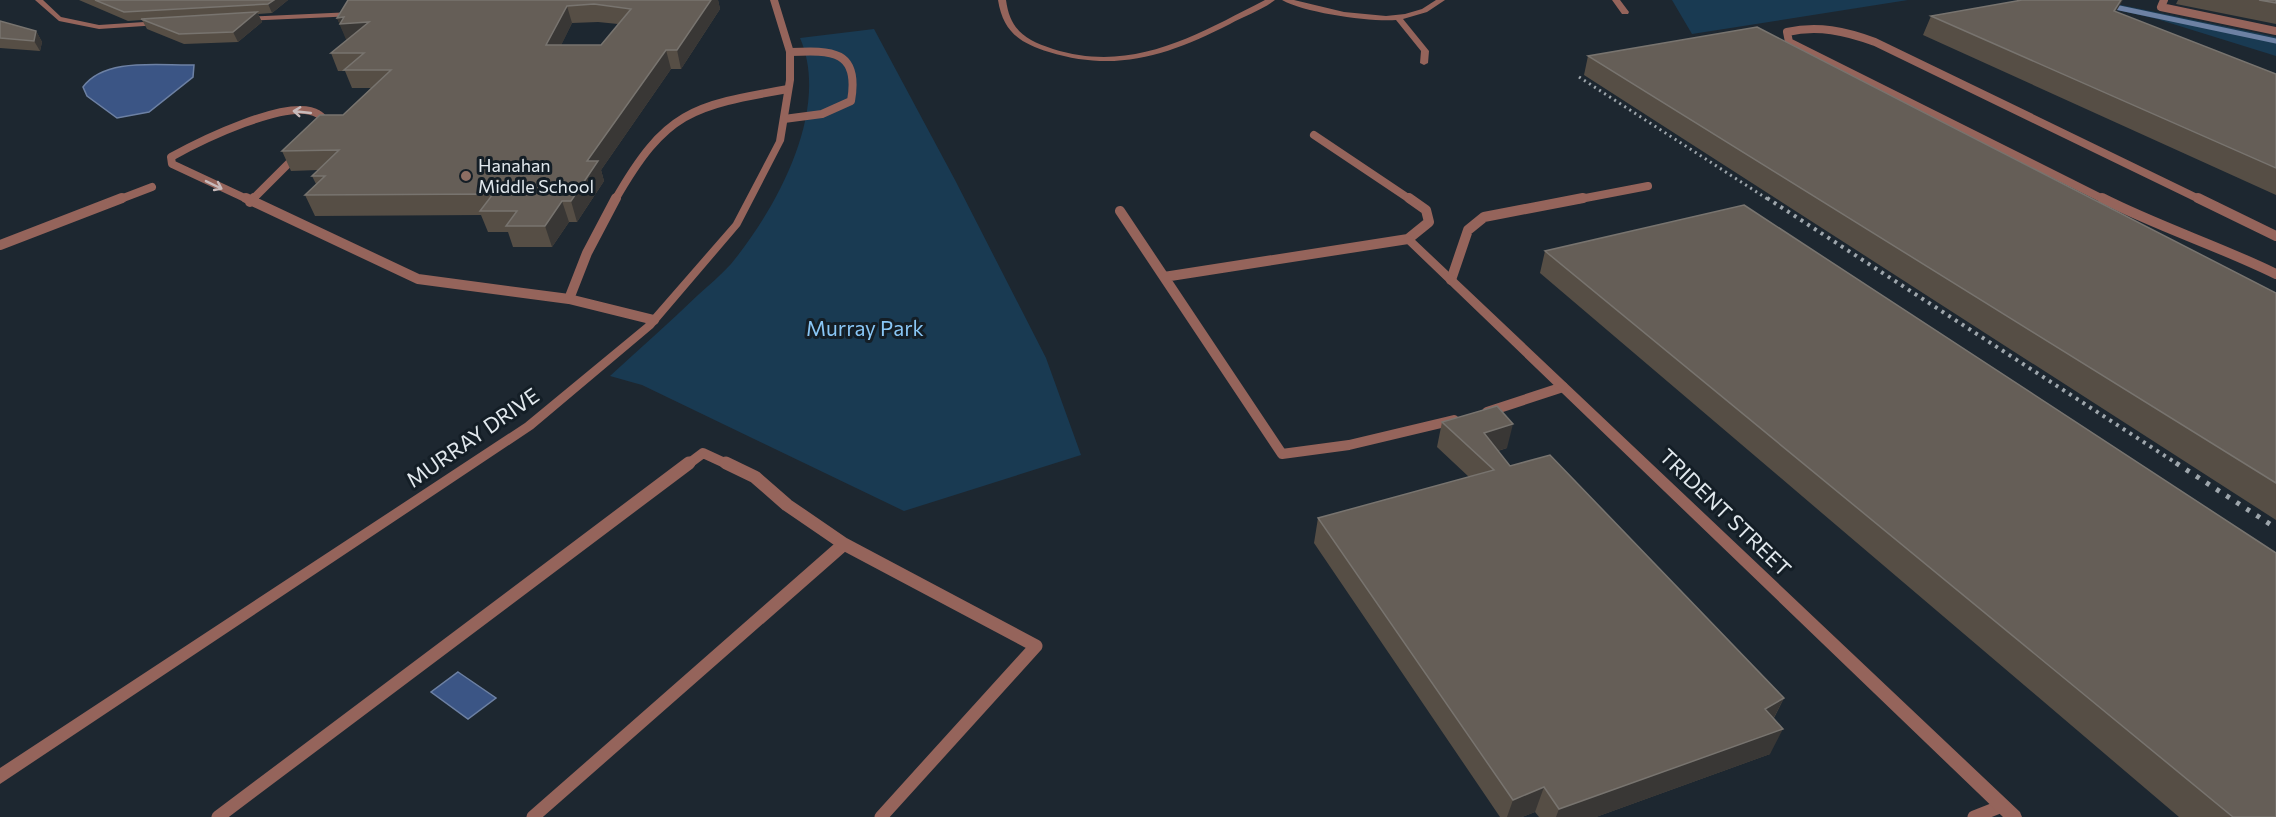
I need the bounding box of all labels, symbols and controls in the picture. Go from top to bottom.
one-way arrow [293,106,313,117]
place label: Hanahan Middle School [478,154,594,197]
marker: Hanahan Middle School [459,169,473,183]
one-way arrow [205,179,223,191]
park label: Murray Park [806,315,924,340]
street label: MURRAY DRIVE [401,382,543,492]
street label: TRIDENT STREET [1655,443,1797,581]

